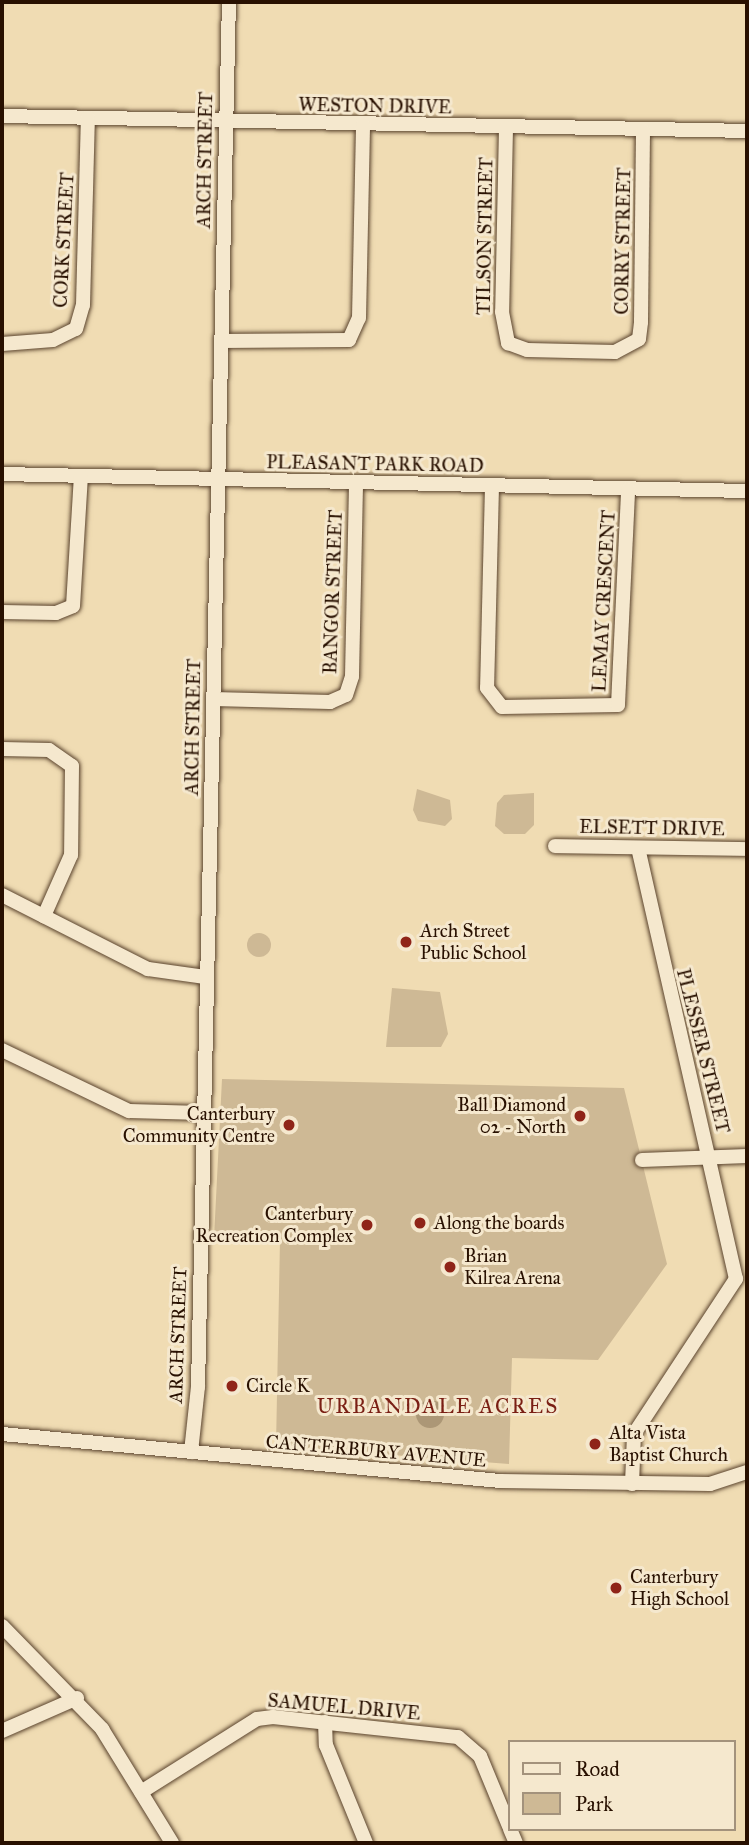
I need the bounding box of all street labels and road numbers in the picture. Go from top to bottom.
street label: ARCH STREET [192,91,218,229]
street label: WESTON DRIVE [298,93,452,119]
street label: TILSON STREET [472,157,498,315]
street label: CORRY STREET [610,167,636,315]
street label: CORK STREET [49,172,79,308]
street label: PLEASANT PARK ROAD [266,451,484,477]
street label: BANGOR STREET [319,509,347,675]
street label: LEMAY CRESCENT [588,509,620,693]
street label: ARCH STREET [180,658,206,796]
street label: ELSETT DRIVE [579,815,725,841]
street label: PLESSER STREET [671,966,735,1136]
street label: ARCH STREET [164,1266,192,1404]
street label: CANTERBURY AVENUE [265,1430,487,1472]
street label: SAMUEL DRIVE [267,1689,421,1725]

